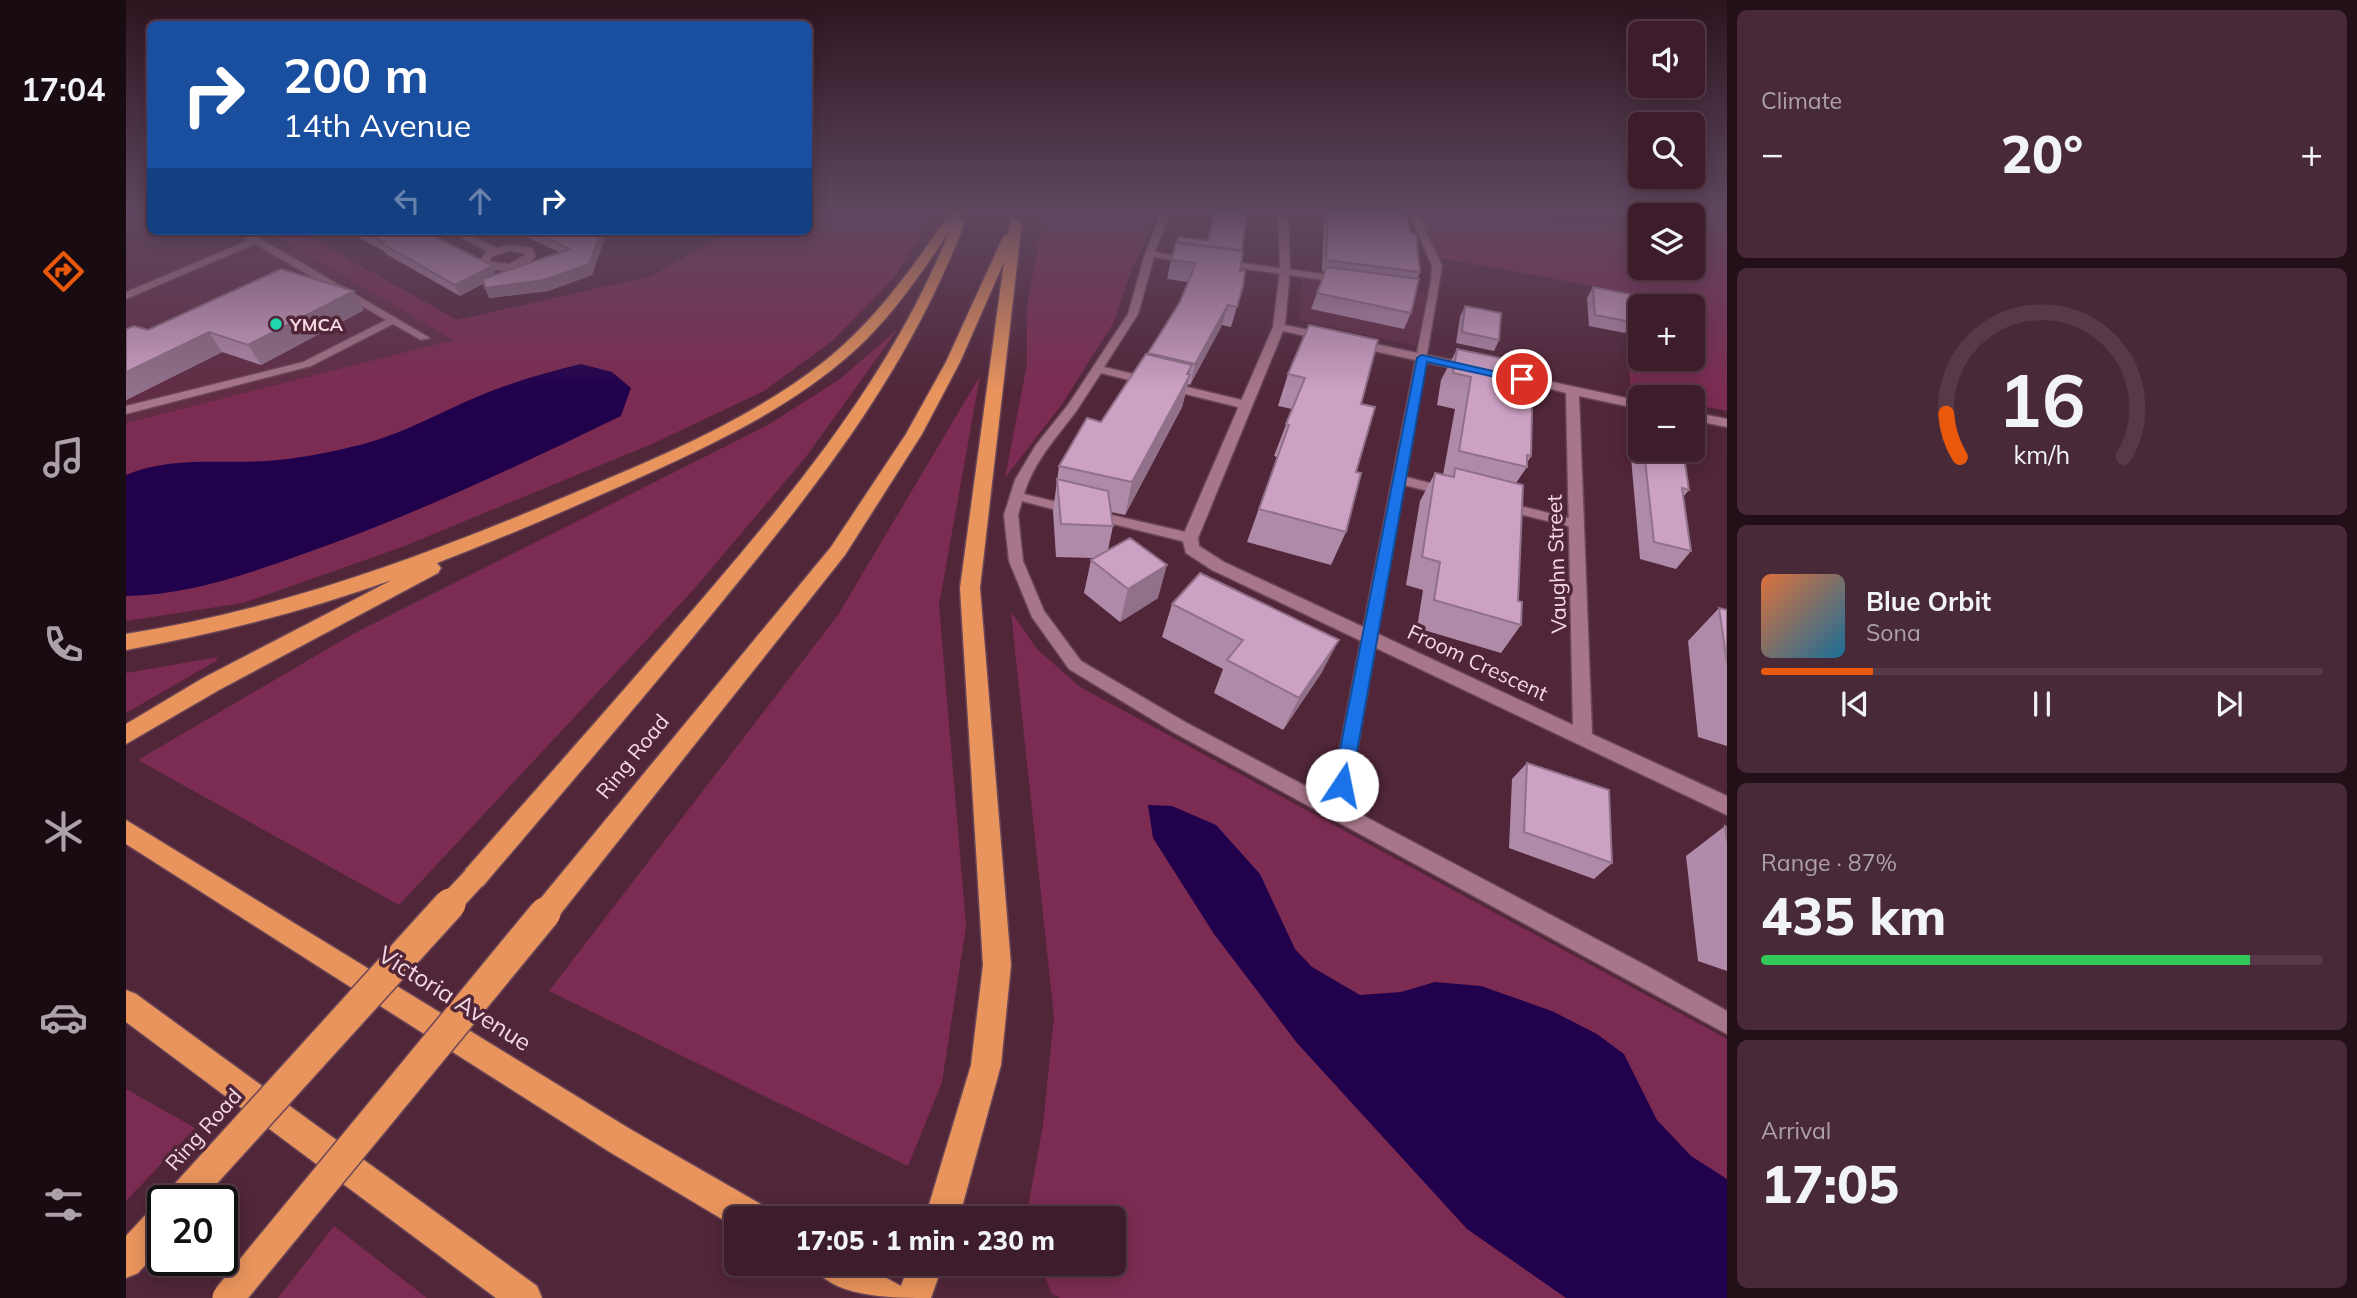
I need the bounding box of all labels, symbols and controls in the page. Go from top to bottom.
map controls [1628,21,1705,462]
button: sound [1628,21,1705,98]
text: 200 m [283,44,429,105]
icon: right [168,49,259,140]
text: 17:04 [21,69,105,109]
text: Climate [1761,86,1842,115]
text: 14th Avenue [283,105,471,145]
button: search [1628,112,1705,189]
text: 20° [2001,121,2083,186]
text: − [1761,129,1784,177]
text: + [2300,129,2323,177]
icon: left [388,182,426,220]
icon: ahead [461,182,499,220]
icon: right [534,182,572,220]
button: layers [1628,203,1705,280]
icon: directions [39,247,88,296]
button: + [1628,294,1705,371]
place label: YMCA [289,313,344,336]
marker: YMCA [268,316,284,332]
pin [1492,349,1552,409]
text: 16 [1998,355,2086,446]
icon: arrive [1503,360,1541,398]
button: − [1628,385,1705,462]
icon: music [39,433,88,482]
text: km/h [2014,439,2070,470]
street label: Vaughn Street [1541,494,1571,634]
text: Blue Orbit [1866,585,1991,618]
street label: Froom Crescent [1404,618,1552,706]
text: Sona [1866,618,1921,647]
icon: phone [39,620,88,669]
icon: previous [1836,685,1874,723]
icon: pause [2023,685,2061,723]
icon: next [2210,685,2248,723]
street label: Ring Road [590,708,674,804]
position arrow [1305,748,1379,822]
icon: climate [39,807,88,856]
text: Range · 87% [1761,848,1897,877]
text: 435 km [1761,883,1946,948]
street label: Victoria Avenue [373,939,537,1057]
icon: car [39,993,88,1042]
street label: Ring Road [159,1083,247,1175]
text: Arrival [1761,1116,1831,1145]
text: 17:05 [1761,1151,1899,1216]
icon: filters [39,1180,88,1229]
speed limit sign: 20 [147,1185,238,1276]
text: 17:05 · 1 min · 230 m [795,1224,1055,1257]

